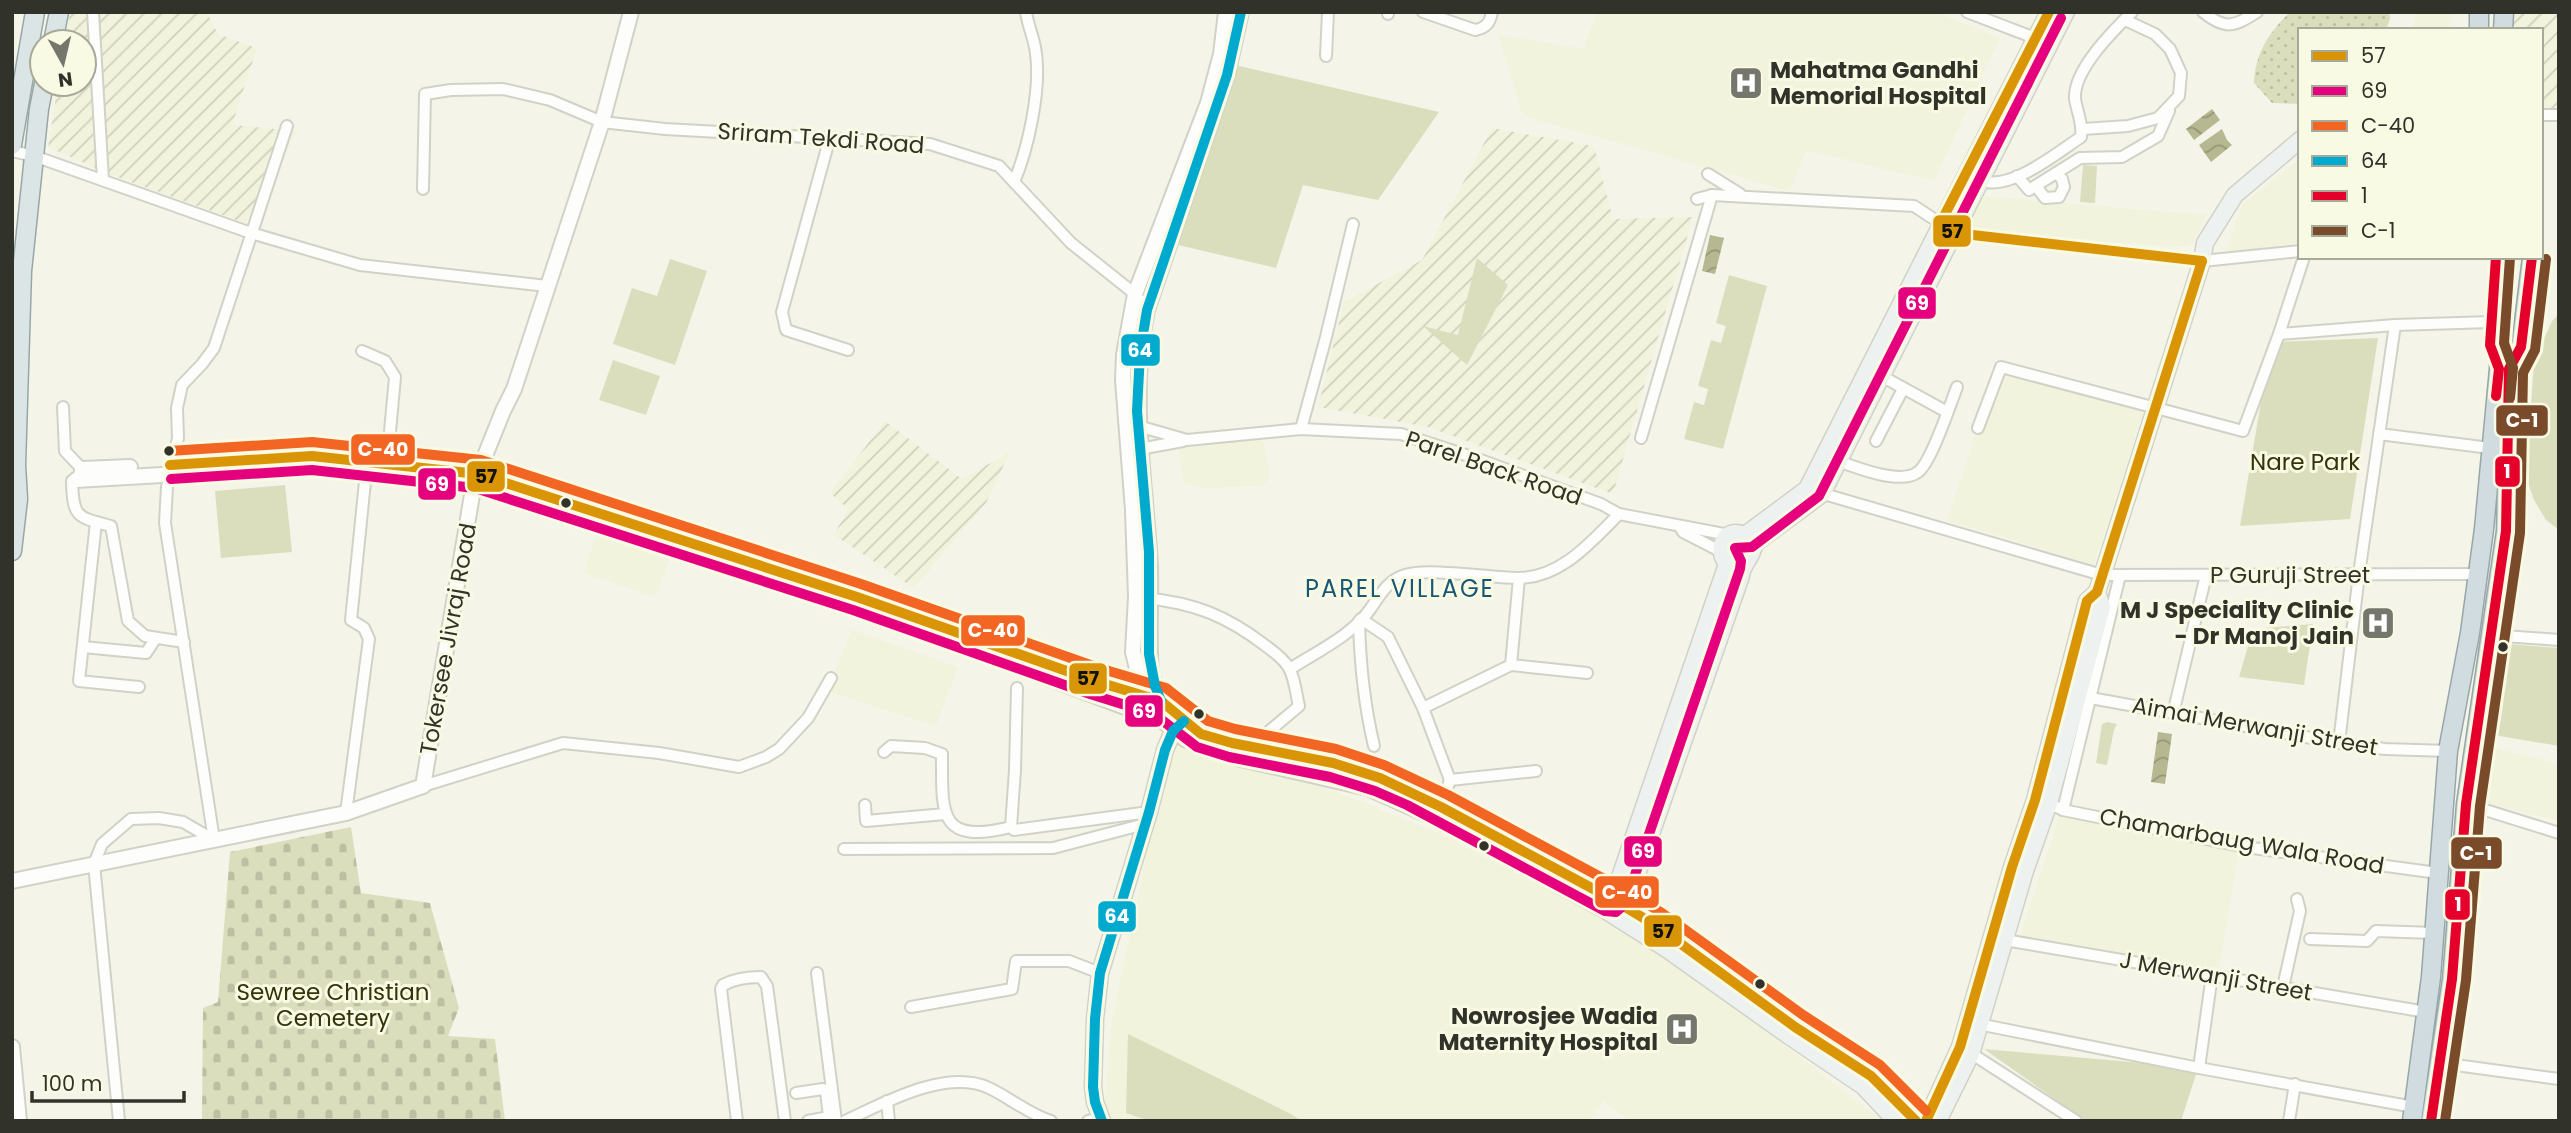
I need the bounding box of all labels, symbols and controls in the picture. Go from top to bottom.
north arrow [28,28,98,98]
legend [2298,28,2543,259]
text: 57 [2361,41,2386,70]
place label: Mahatma Gandhi Memorial Hospital [1770,54,1987,112]
hospital icon: Mahatma Gandhi Memorial Hospital [1727,64,1765,102]
text: N [56,65,74,94]
text: 69 [2361,76,2388,105]
text: C-40 [2361,111,2415,140]
street label: Sriram Tekdi Road [716,115,926,161]
text: 64 [2361,146,2388,175]
text: 1 [2361,181,2368,210]
line badge: 57 [1932,214,1972,248]
text: C-1 [2361,216,2396,245]
text: 57 [1941,218,1963,245]
line badge: 69 [1897,286,1937,320]
text: 69 [1905,290,1929,317]
line badge: 64 [1120,333,1161,367]
text: 64 [1128,337,1153,364]
line badge: C-1 [2495,404,2549,437]
text: C-1 [2506,407,2538,434]
street label: Parel Back Road [1401,423,1587,513]
line badge: C-40 [350,433,416,466]
text: C-40 [358,436,408,463]
unlabelled marker [162,444,176,458]
park label: Nare Park [2250,446,2360,478]
line badge: 1 [2494,455,2521,488]
text: 1 [2503,458,2511,485]
line badge: 57 [466,460,506,493]
text: 57 [475,463,497,490]
line badge: 69 [417,467,457,501]
text: 69 [425,471,449,498]
unlabelled marker [559,496,573,510]
street label: Tokersee Jivraj Road [412,520,484,758]
street label: P Guruji Street [2210,559,2370,591]
district label: PAREL VILLAGE [1305,572,1495,605]
place label: M J Speciality Clinic - Dr Manoj Jain [2120,594,2354,652]
hospital icon: M J Speciality Clinic - Dr Manoj Jain [2359,604,2397,642]
line badge: C-40 [960,614,1026,647]
text: C-40 [968,617,1018,644]
unlabelled marker [2496,640,2510,654]
line badge: 57 [1068,662,1108,695]
text: 57 [1077,665,1099,692]
street label: Aimai Merwanji Street [2130,689,2380,763]
line badge: 69 [1124,694,1164,728]
text: 69 [1132,698,1156,725]
unlabelled marker [1192,707,1206,721]
street label: Chamarbaug Wala Road [2097,800,2387,882]
line badge: 69 [1623,835,1663,868]
line badge: C-1 [2450,836,2503,870]
text: 69 [1631,838,1655,865]
unlabelled marker [1477,839,1491,853]
text: C-1 [2460,840,2492,867]
line badge: C-40 [1594,875,1660,909]
text: C-40 [1602,879,1652,906]
line badge: 1 [2444,888,2471,921]
text: 1 [2454,891,2462,918]
line badge: 64 [1097,900,1137,933]
text: 64 [1105,903,1130,930]
line badge: 57 [1643,914,1683,948]
text: 57 [1652,918,1674,945]
street label: J Merwanji Street [2117,943,2315,1009]
park label: Sewree Christian Cemetery [237,976,429,1034]
unlabelled marker [1753,977,1767,991]
place label: Nowrosjee Wadia Maternity Hospital [1438,1000,1658,1058]
hospital icon: Nowrosjee Wadia Maternity Hospital [1663,1010,1701,1048]
scale bar [32,1060,184,1104]
text: 100 m [42,1069,102,1098]

